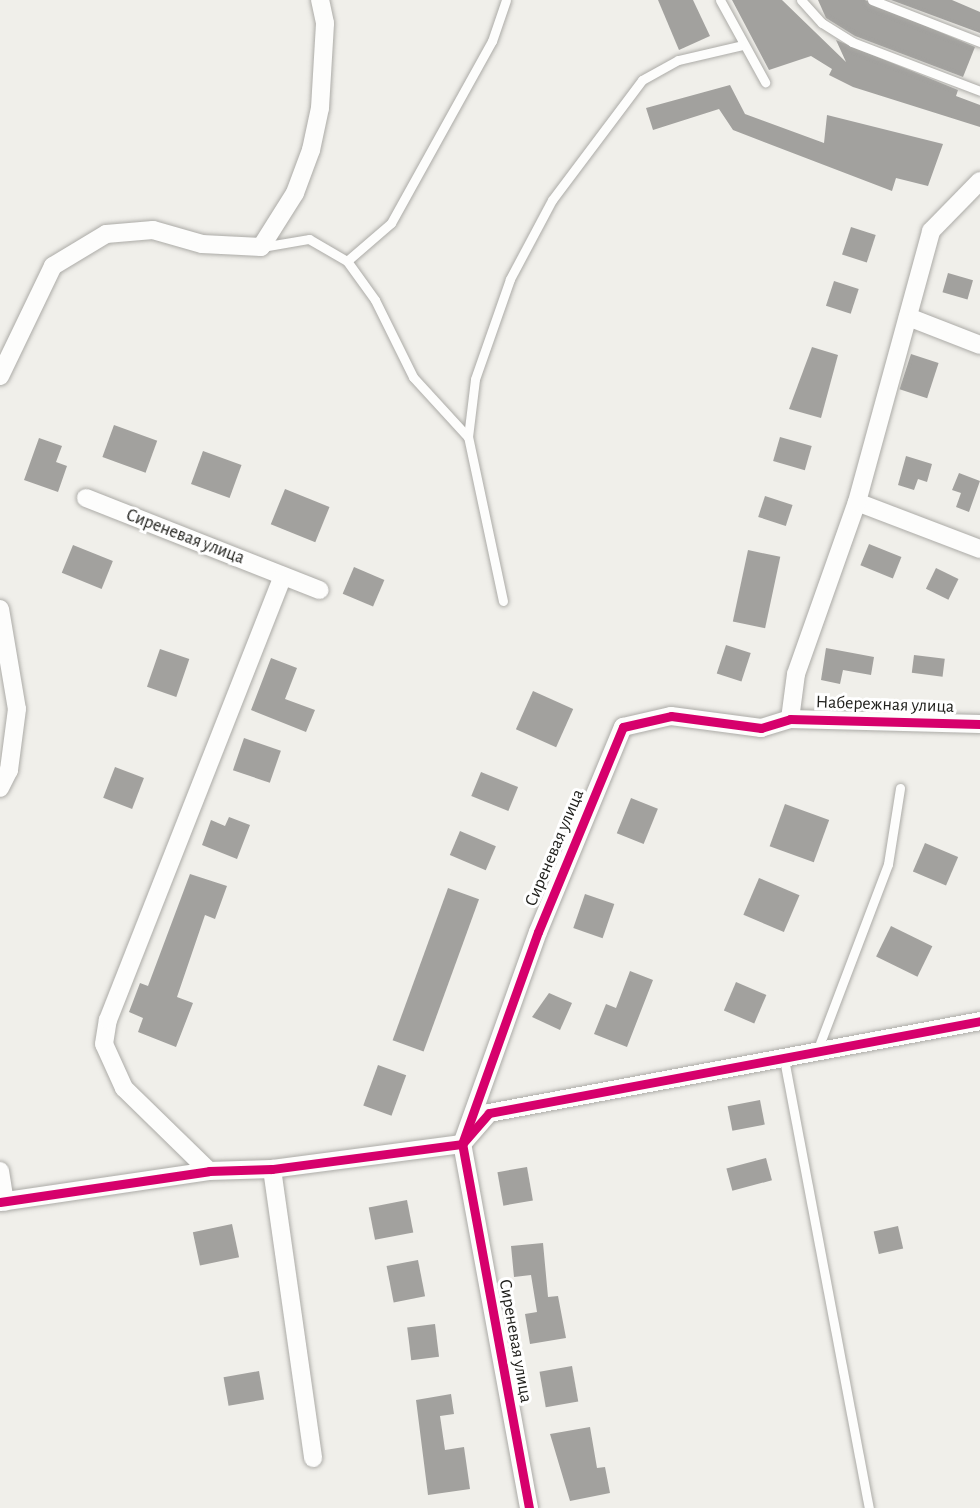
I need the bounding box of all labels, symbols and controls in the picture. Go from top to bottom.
street label: Сиреневая улица [123,504,247,570]
street label: Набережная улица [815,692,955,718]
street label: Сиреневая улица [521,786,589,910]
street label: Сиреневая улица [493,1277,537,1405]

